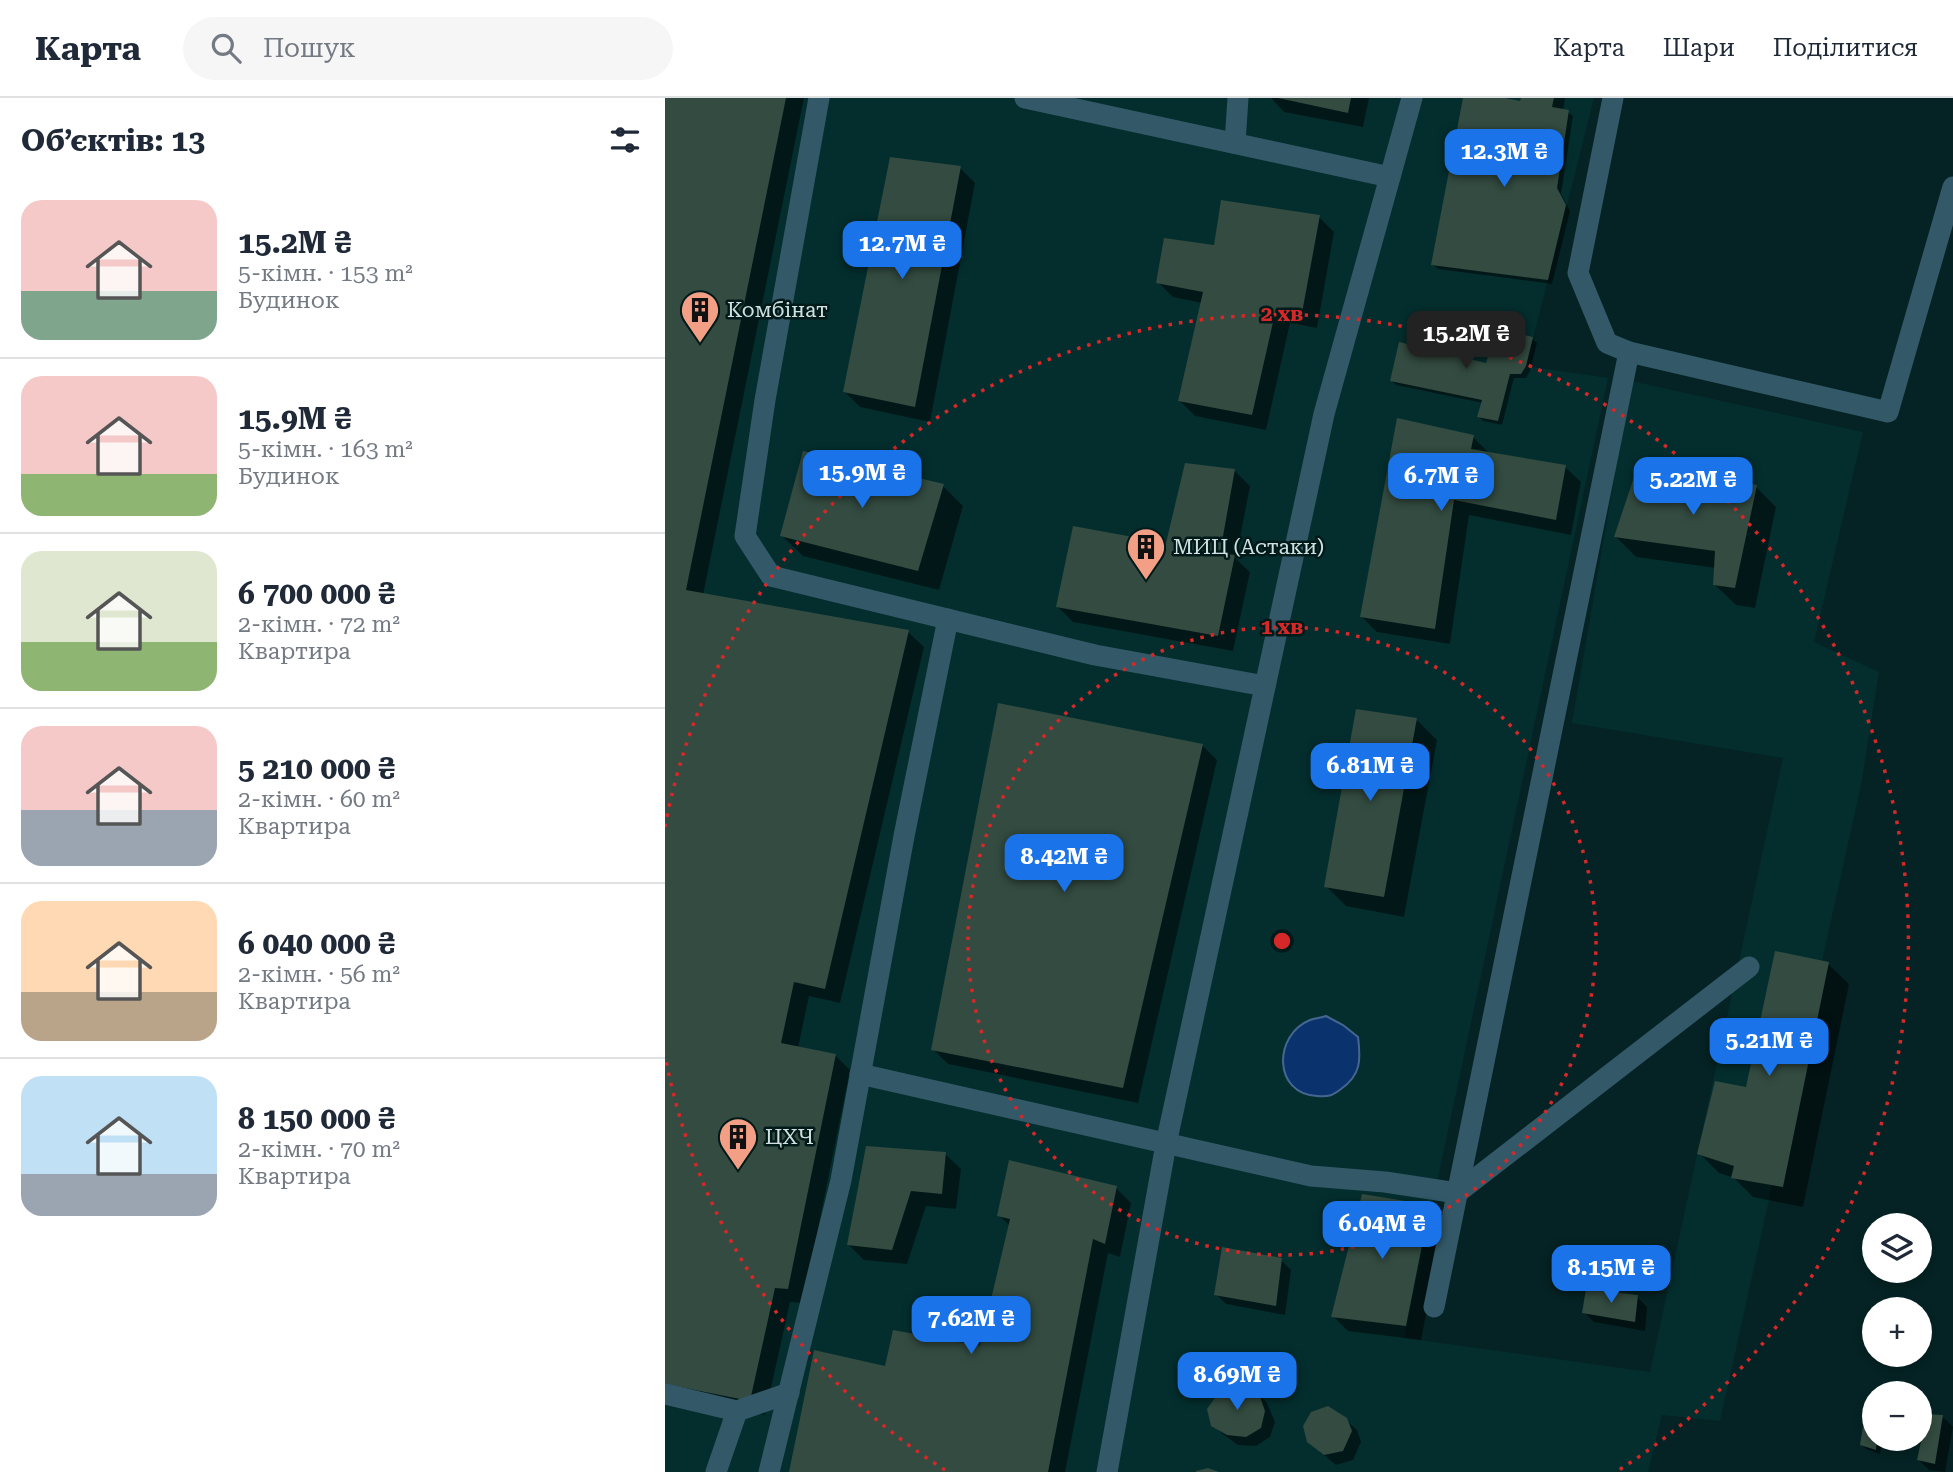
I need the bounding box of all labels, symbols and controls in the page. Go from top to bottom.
search box [183,17,673,80]
text: Карта [35,29,141,68]
icon: search [207,29,245,67]
text: Пошук [263,33,356,63]
text: Карта [1553,34,1625,62]
text: Шари [1663,34,1735,62]
text: Поділитися [1773,34,1918,62]
icon: filters [606,121,644,159]
text: Об’єктів: 13 [21,123,205,158]
pin: 12.3M ₴ [1439,130,1569,189]
text: 12.3M ₴ [1461,138,1547,165]
pin: 12.7M ₴ [837,222,967,281]
text: 15.2M ₴ [238,225,351,260]
icon: home [77,228,161,312]
text: 12.7M ₴ [859,230,945,257]
text: 5-кімн. · 153 m² [238,260,413,287]
text: Будинок [238,287,340,314]
building icon: Комбінат [679,289,721,344]
place label: Комбінат [727,298,828,322]
text: 2 хв [1261,302,1303,326]
pin: 15.2M ₴ [1401,312,1531,371]
text: 15.2M ₴ [1423,320,1509,347]
text: 15.9M ₴ [238,401,351,436]
icon: home [77,404,161,488]
text: 5-кімн. · 163 m² [238,436,413,463]
pin: 15.9M ₴ [797,450,927,510]
pin: 6.7M ₴ [1384,454,1498,513]
pin: 5.22M ₴ [1628,458,1758,517]
text: 15.9M ₴ [819,459,905,486]
text: 6.7M ₴ [1404,462,1478,489]
text: Будинок [238,463,340,490]
text: 5.22M ₴ [1650,466,1736,493]
building icon: МИЦ (Астаки) [1125,526,1167,581]
place label: МИЦ (Астаки) [1173,535,1324,559]
text: 6 700 000 ₴ [238,576,395,611]
icon: home [77,579,161,663]
text: 2-кімн. · 72 m² [238,611,400,638]
text: 1 хв [1261,615,1303,639]
text: Квартира [238,638,351,665]
pin: 6.81M ₴ [1305,744,1435,803]
text: 5 210 000 ₴ [238,751,395,786]
text: 6.81M ₴ [1327,752,1413,779]
icon: home [77,754,161,838]
text: 2-кімн. · 60 m² [238,786,400,813]
text: Квартира [238,813,351,840]
pin: 8.42M ₴ [999,834,1129,894]
text: 8.42M ₴ [1021,843,1107,870]
text: 6 040 000 ₴ [238,926,395,961]
icon: home [77,929,161,1013]
centre of rings [1270,929,1294,953]
text: 2-кімн. · 56 m² [238,961,400,988]
text: Квартира [238,988,351,1015]
pin: 5.21M ₴ [1704,1018,1834,1078]
text: 5.21M ₴ [1726,1027,1812,1054]
text: 8 150 000 ₴ [238,1101,395,1136]
icon: home [77,1104,161,1188]
building icon: ЦХЧ [717,1116,759,1171]
place label: ЦХЧ [765,1125,814,1149]
text: 2-кімн. · 70 m² [238,1136,400,1163]
text: Квартира [238,1163,351,1190]
pin: 6.04M ₴ [1317,1202,1447,1261]
text: 6.04M ₴ [1339,1210,1425,1237]
map controls [1862,1213,1932,1451]
button: layers [1862,1213,1932,1283]
pin: 8.15M ₴ [1546,1246,1676,1305]
text: 8.15M ₴ [1568,1254,1654,1281]
pin: 7.62M ₴ [906,1296,1036,1356]
button: + [1862,1297,1932,1367]
text: 7.62M ₴ [928,1305,1014,1332]
pin: 8.69M ₴ [1172,1352,1302,1412]
text: 8.69M ₴ [1194,1361,1280,1388]
button: − [1862,1381,1932,1451]

